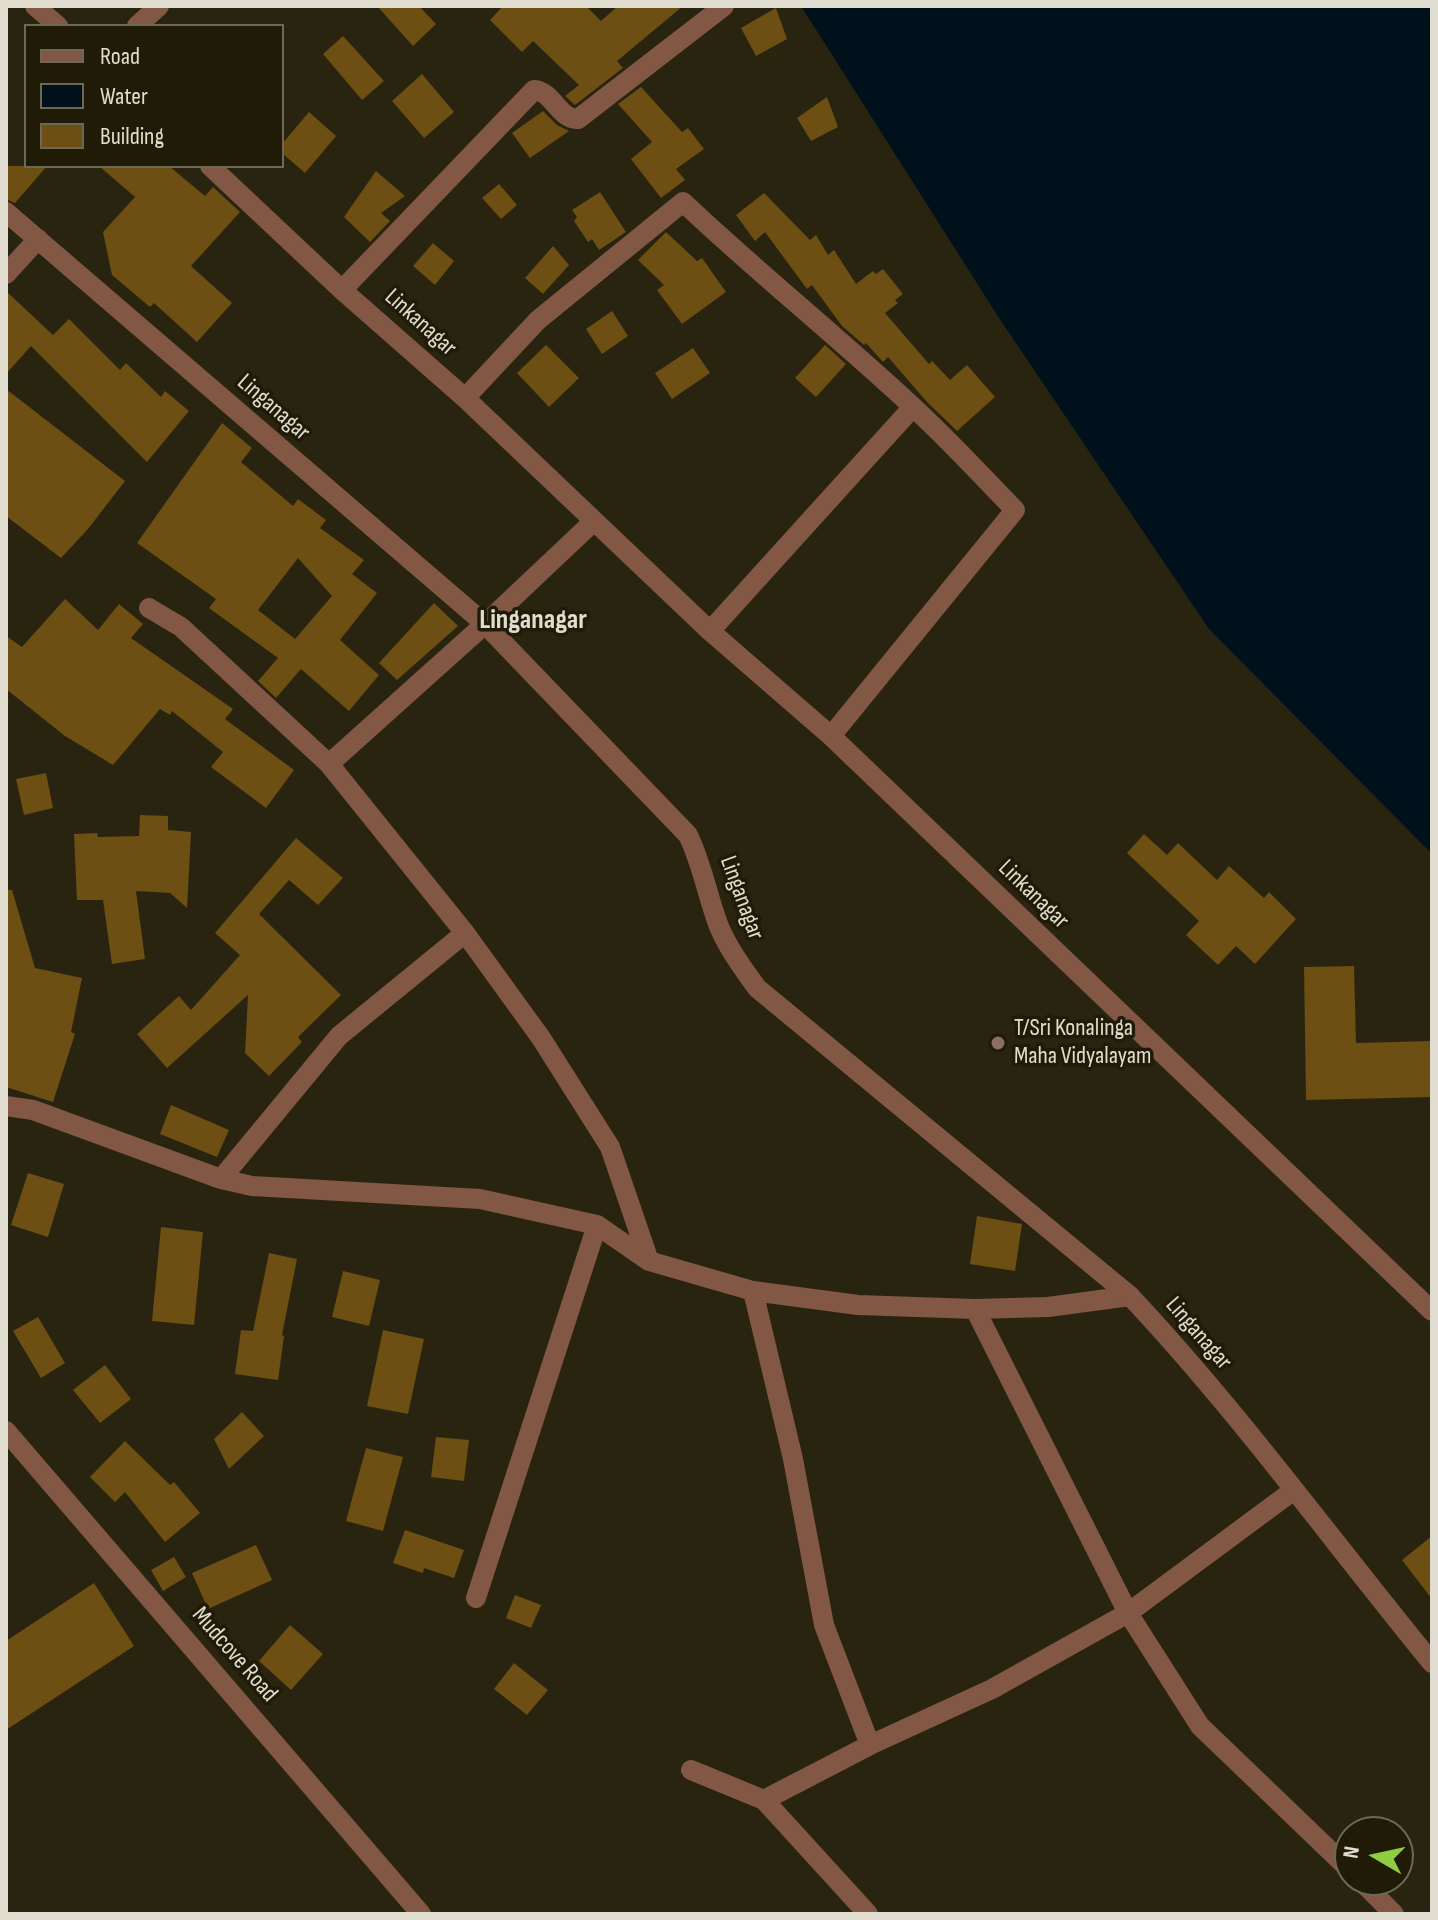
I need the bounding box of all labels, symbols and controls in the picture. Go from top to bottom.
legend [24,24,284,168]
text: Road [100,42,140,71]
text: Water [100,82,148,111]
text: Building [100,122,164,151]
street label: Linkanagar [378,283,462,363]
street label: Linganagar [231,369,315,447]
district label: Linganagar [479,604,587,638]
street label: Linganagar [713,852,769,944]
street label: Linkanagar [992,854,1074,936]
place label: T/Sri Konalinga Maha Vidyalayam [1014,1015,1151,1071]
marker: T/Sri Konalinga Maha Vidyalayam [989,1034,1007,1052]
street label: Linganagar [1159,1292,1237,1376]
street label: Mudcove Road [185,1602,283,1708]
north arrow [1334,1816,1414,1896]
text: N [1338,1845,1366,1860]

